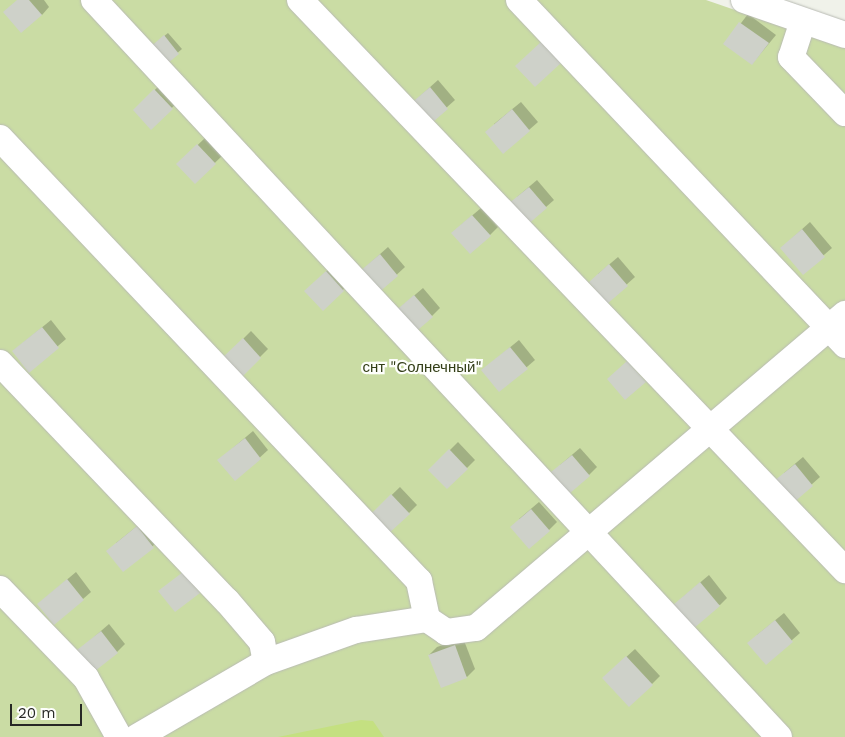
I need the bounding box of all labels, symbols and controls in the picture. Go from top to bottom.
park label: снт "Солнечный" [363,359,481,377]
scale bar [12,694,85,726]
text: 20 m [18,704,56,722]

